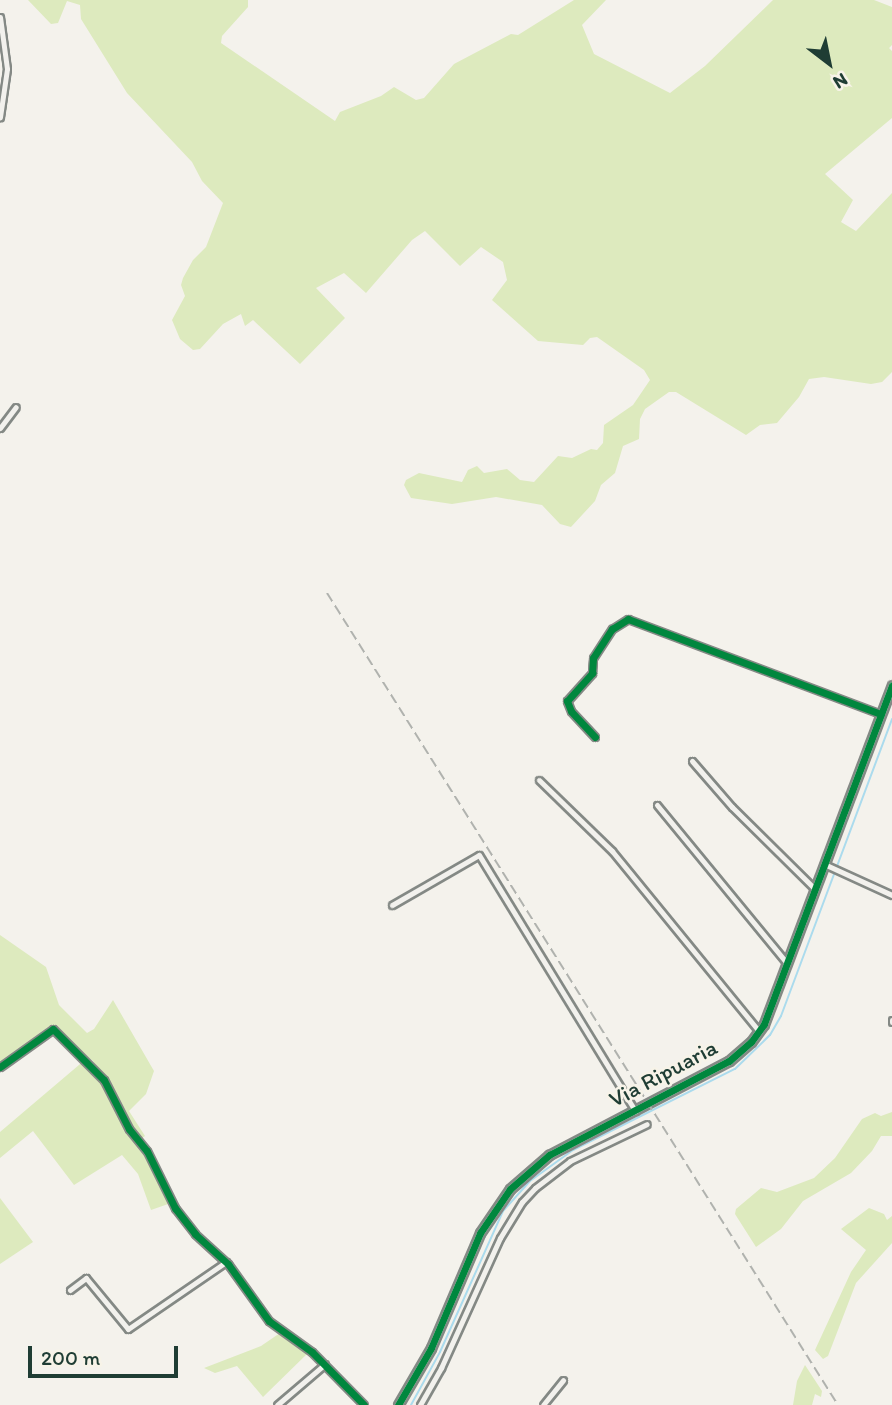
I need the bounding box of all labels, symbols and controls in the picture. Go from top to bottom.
north arrow [794,28,864,98]
text: N [829,68,852,94]
street label: Via Ripuaria [604,1033,722,1113]
scale bar [32,1332,182,1376]
text: 200 m [41,1345,100,1370]

